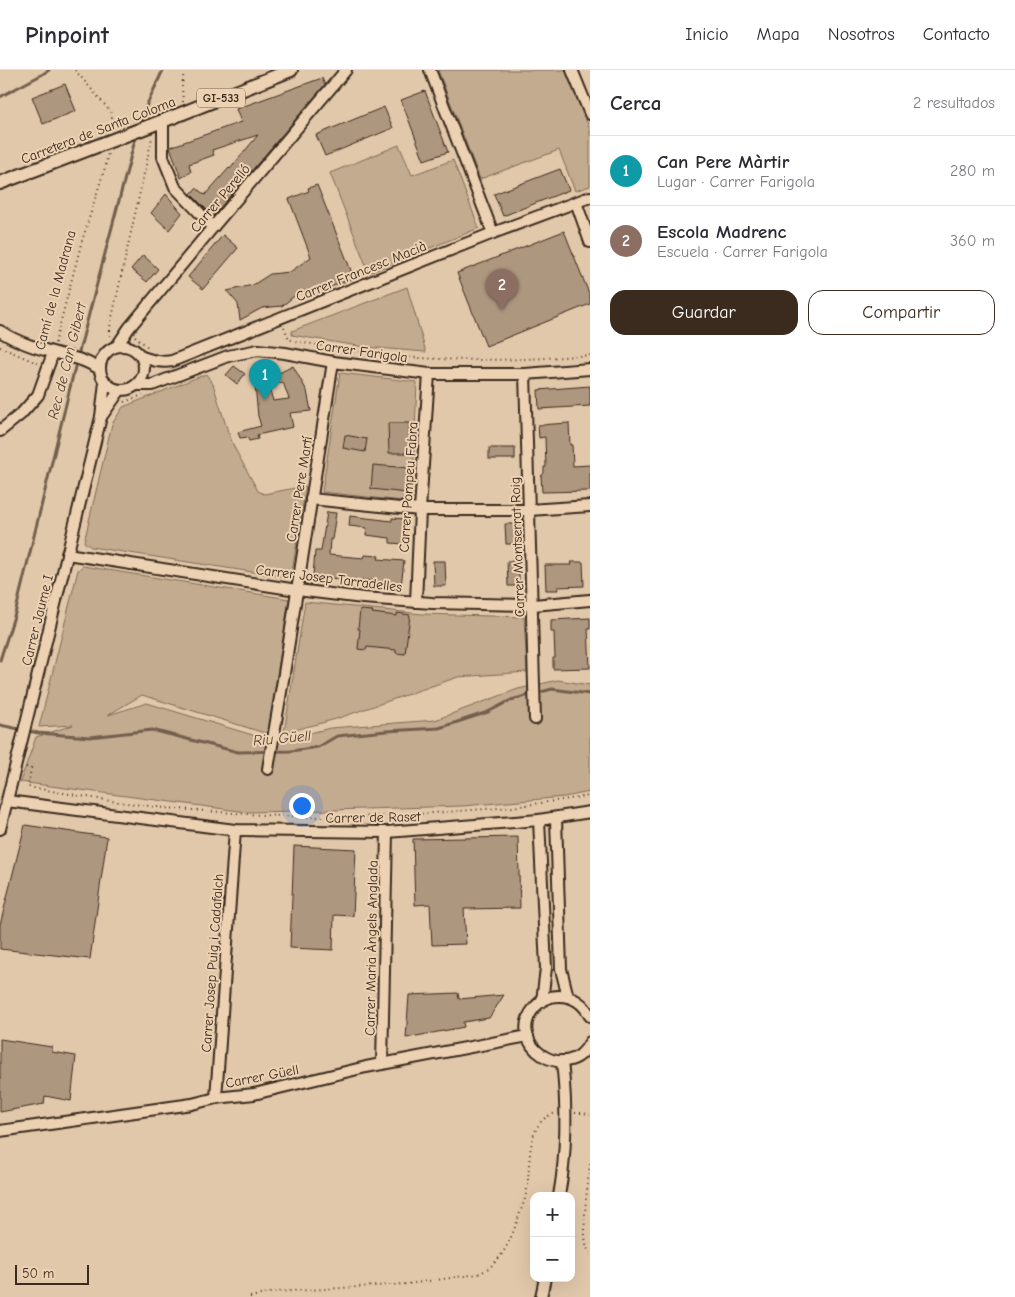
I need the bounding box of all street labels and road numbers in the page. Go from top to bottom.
road number: GI-533 [197,88,245,108]
street label: Carretera de Santa Coloma [19,93,178,168]
street label: Carrer Perelló [187,161,254,236]
street label: Camí de la Madrana [31,228,80,352]
street label: Carrer Francesc Macià [293,237,429,305]
street label: Carrer Farigola [315,337,409,366]
street label: Carrer Pompeu Fabra [395,421,422,553]
street label: Carrer Pere Martí [283,434,316,543]
street label: Carrer Montserrat Roig [507,476,528,618]
street label: Carrer Josep Tarradelles [255,561,403,596]
street label: Carrer Jaume I [18,573,57,668]
street label: Carrer de Raset [325,808,422,827]
street label: Carrer Maria Àngels Anglada [361,860,382,1036]
street label: Carrer Josep Puig i Cadafalch [198,873,227,1053]
street label: Carrer Güell [224,1061,300,1092]

